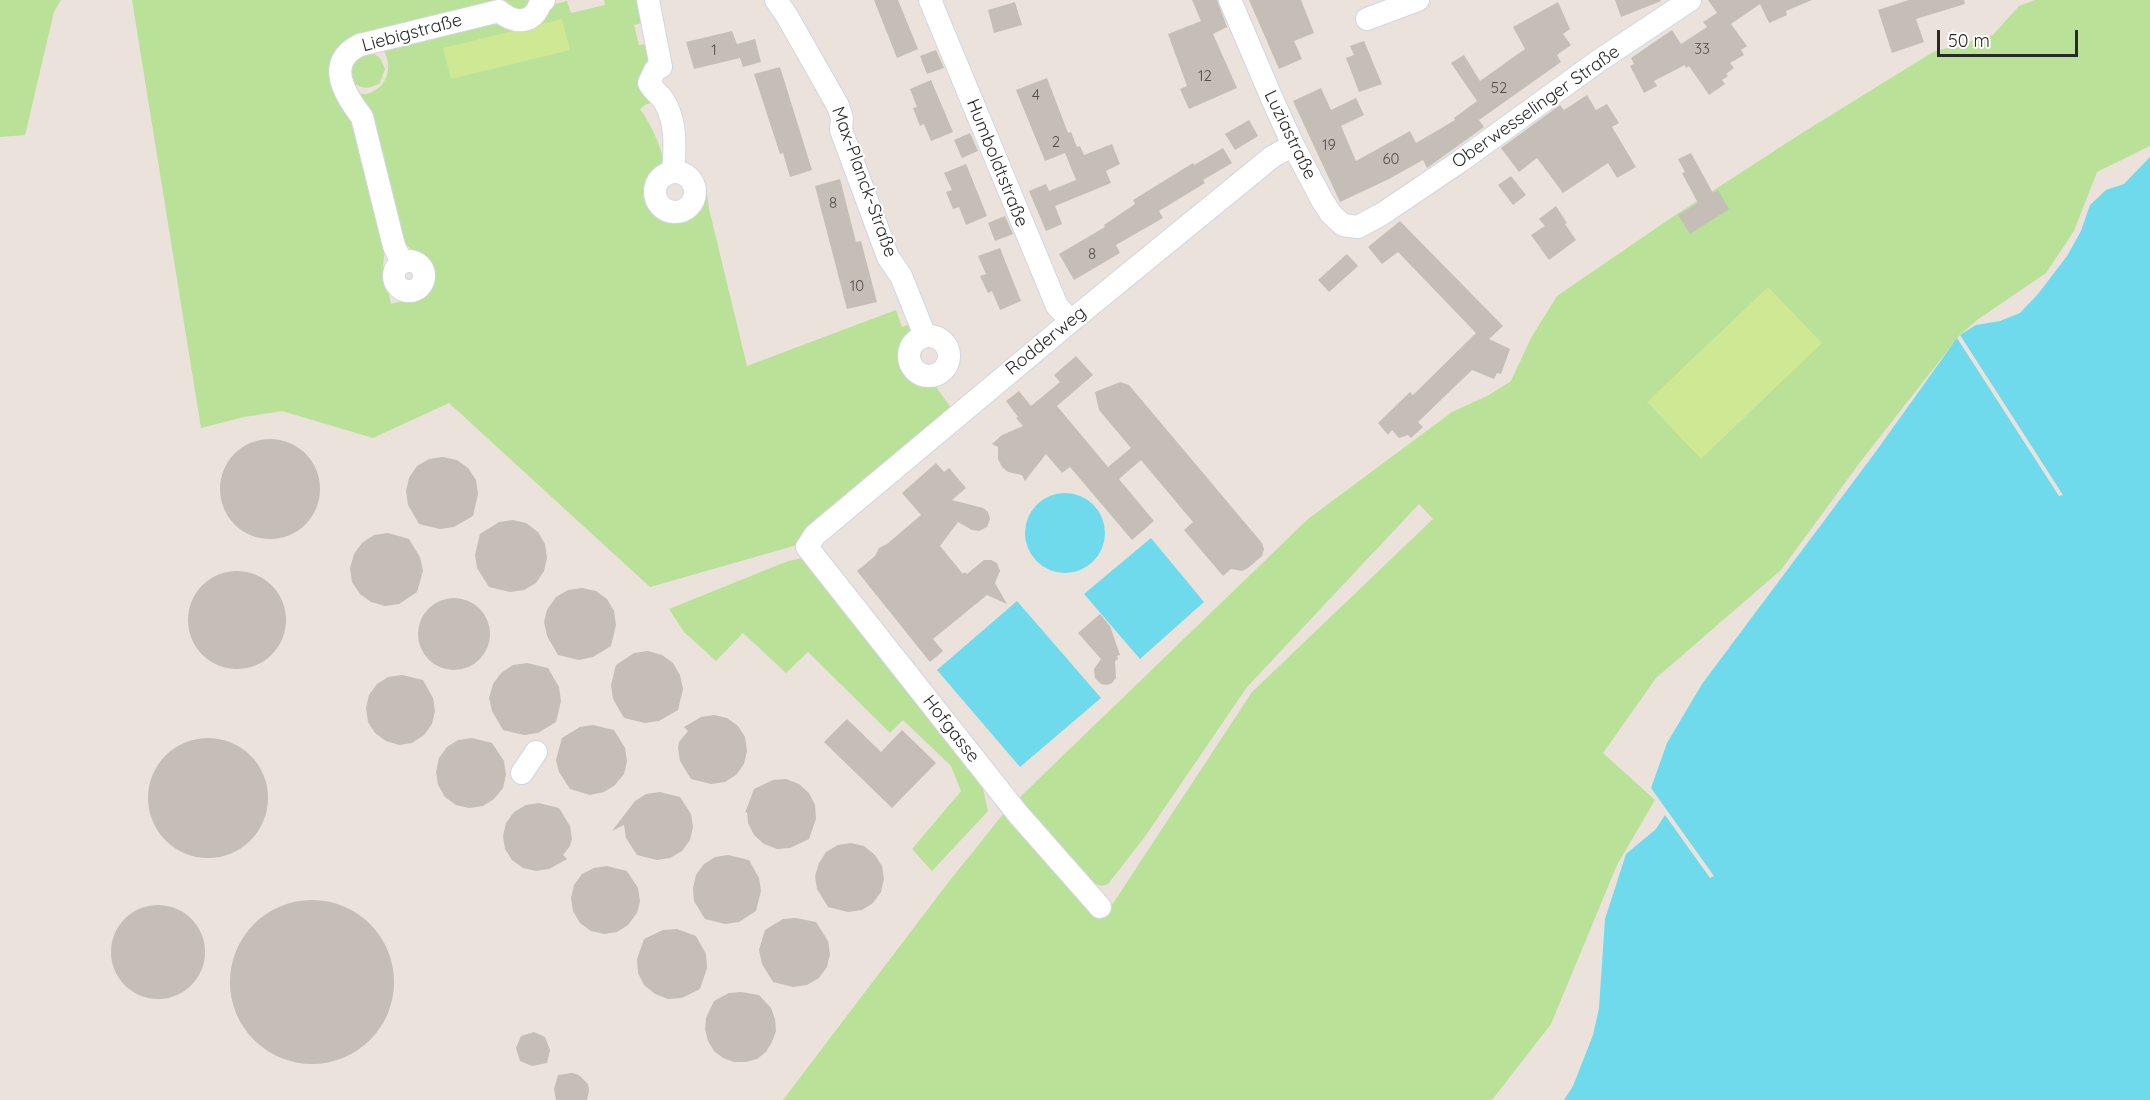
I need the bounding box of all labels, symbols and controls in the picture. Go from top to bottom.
street label: Liebigstraße [360,9,464,57]
scale bar [1940,18,2081,56]
text: 50 m [1948,29,1990,52]
house number: 33 [1694,40,1710,58]
house number: 1 [711,41,717,59]
street label: Oberwesselinger Straße [1448,41,1624,173]
house number: 12 [1198,67,1212,85]
house number: 52 [1491,79,1507,97]
house number: 4 [1032,86,1040,104]
street label: Luziastraße [1259,87,1321,183]
street label: Humboldtstraße [962,96,1032,230]
street label: Max-Planck-Straße [827,104,901,260]
house number: 2 [1052,133,1060,151]
house number: 19 [1322,136,1336,154]
house number: 60 [1383,150,1399,168]
house number: 8 [829,194,837,212]
house number: 8 [1088,245,1096,263]
house number: 10 [850,277,864,295]
street label: Rodderweg [1001,302,1091,380]
street label: Hofgasse [918,691,984,767]

